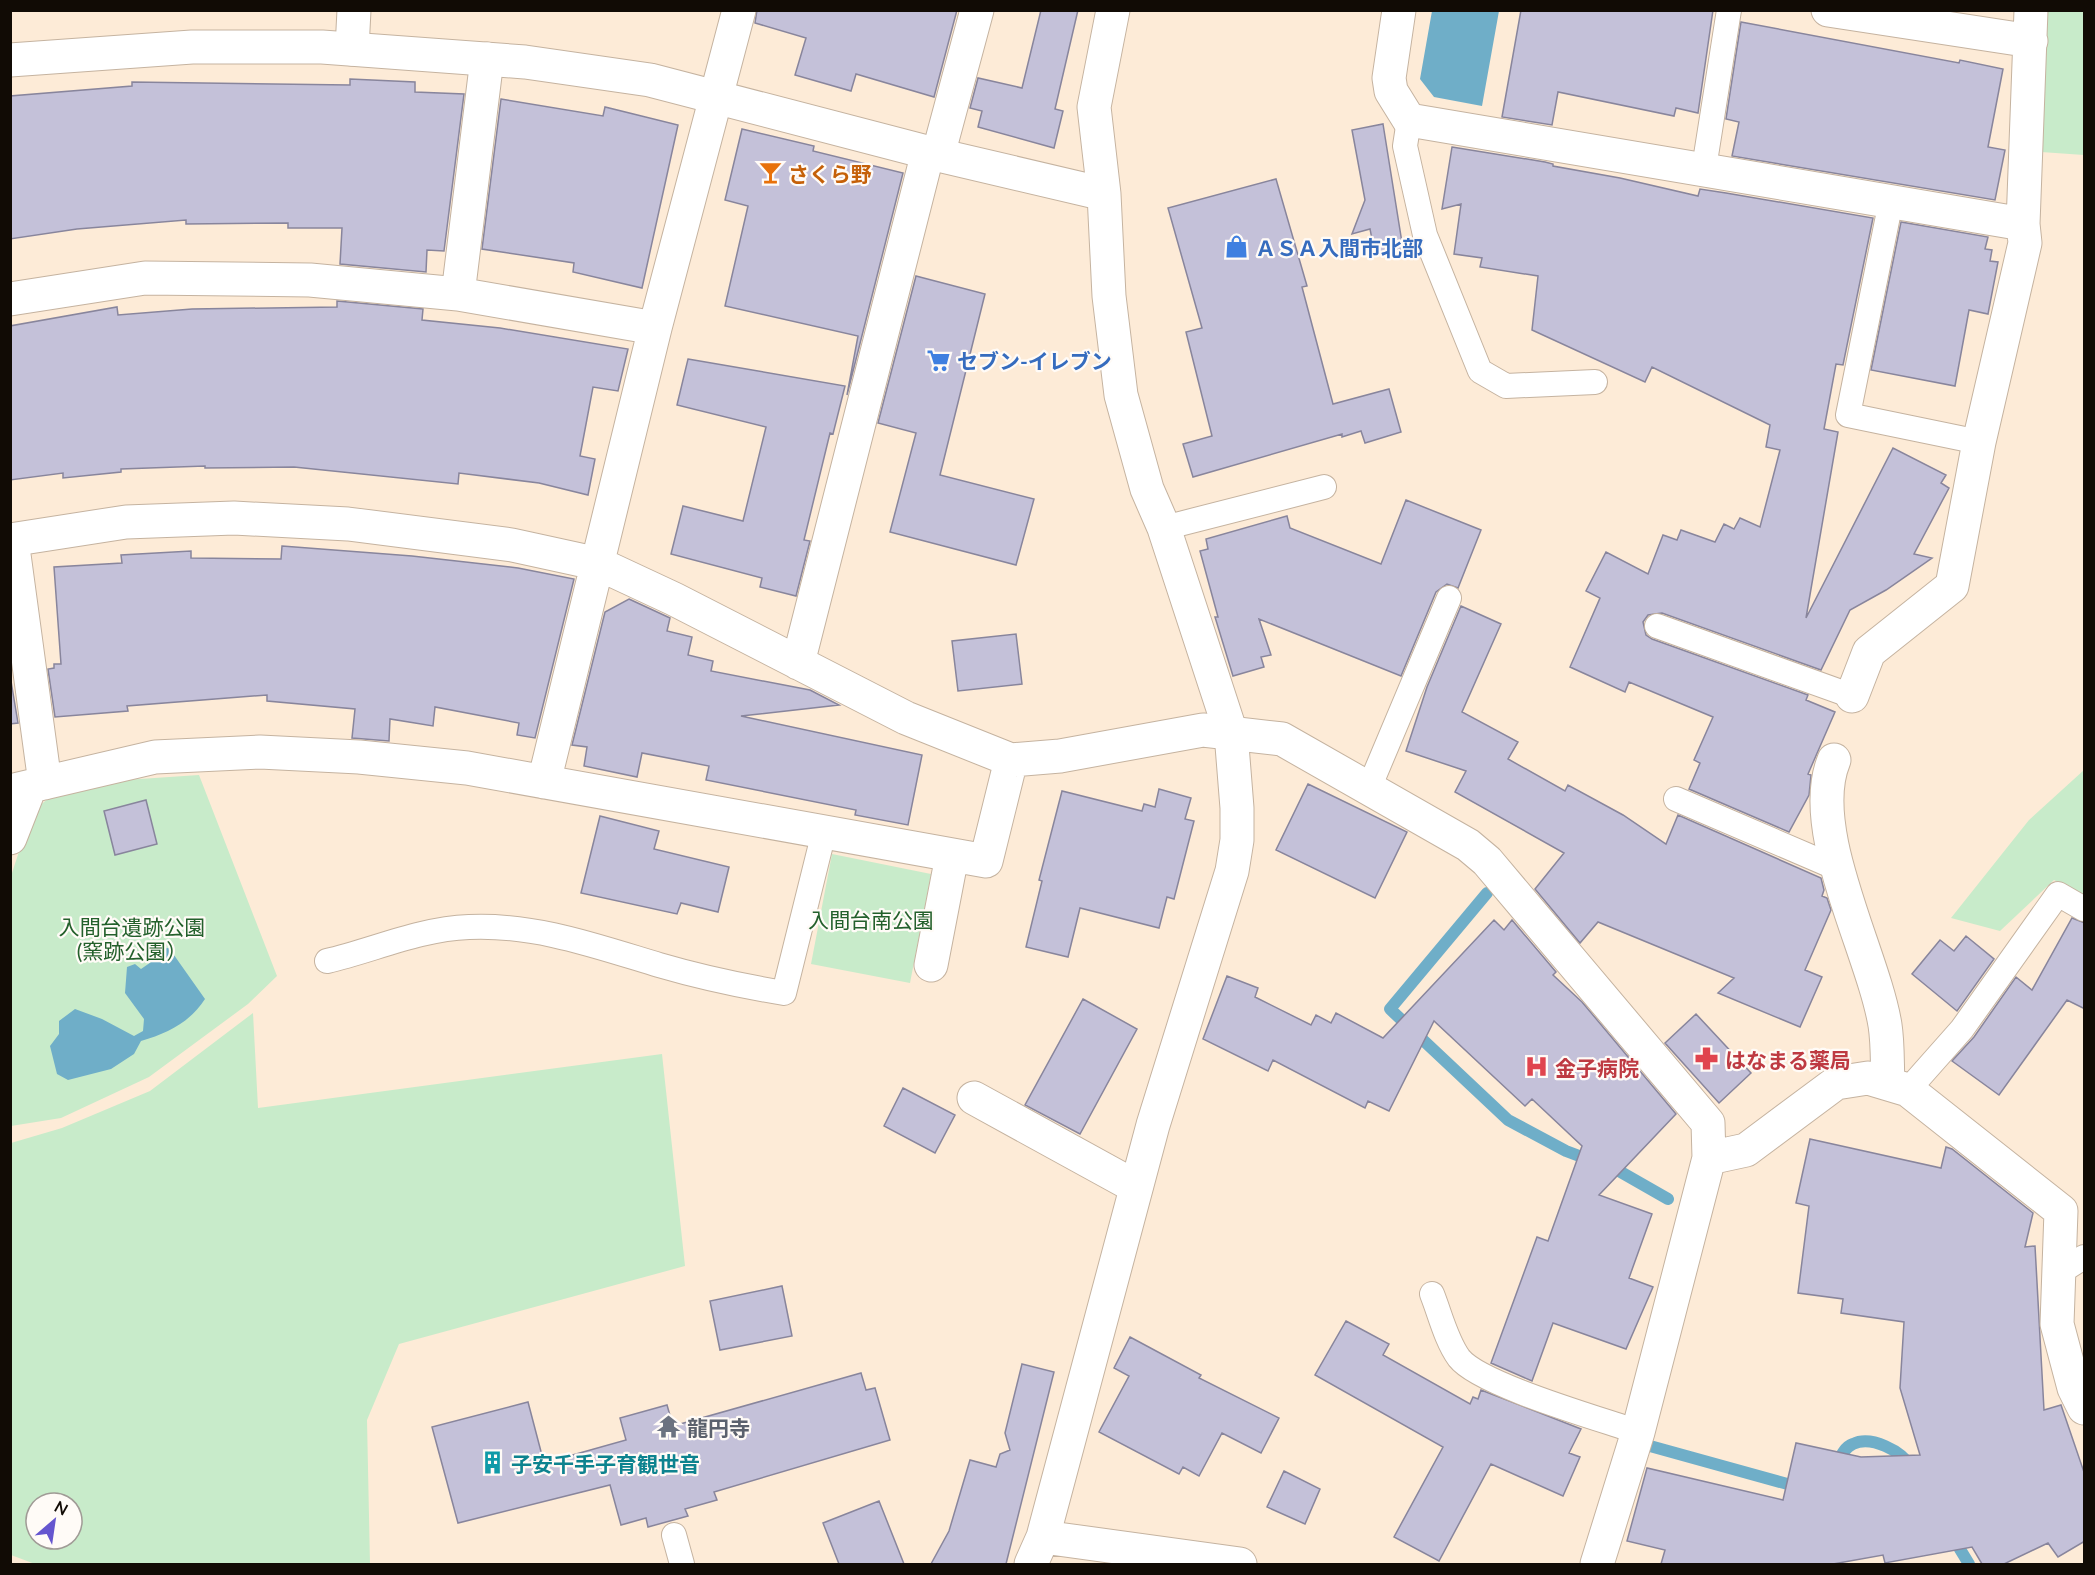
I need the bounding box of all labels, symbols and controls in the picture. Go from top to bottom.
bar icon: さくら野 [757,160,783,186]
place label: さくら野 [788,161,872,186]
shop icon: ＡＳＡ入間市北部 [1224,234,1250,260]
place label: ＡＳＡ入間市北部 [1255,235,1423,260]
supermarket icon: セブン-イレブン [926,347,952,373]
place label: セブン-イレブン [957,348,1112,373]
park label: 入間台南公園 [808,907,934,932]
park label: 入間台遺跡公園 (窯跡公園） [59,914,206,963]
pharmacy icon: はなまる薬局 [1694,1046,1720,1072]
place label: はなまる薬局 [1725,1047,1851,1072]
hospital icon: 金子病院 [1524,1054,1550,1080]
place label: 金子病院 [1555,1055,1639,1080]
temple icon: 龍円寺 [656,1414,682,1440]
place label: 龍円寺 [687,1415,750,1440]
building icon: 子安千手子育観世音 [480,1450,506,1476]
place label: 子安千手子育観世音 [511,1451,700,1476]
north arrow [24,1491,84,1551]
text: N [52,1496,72,1519]

